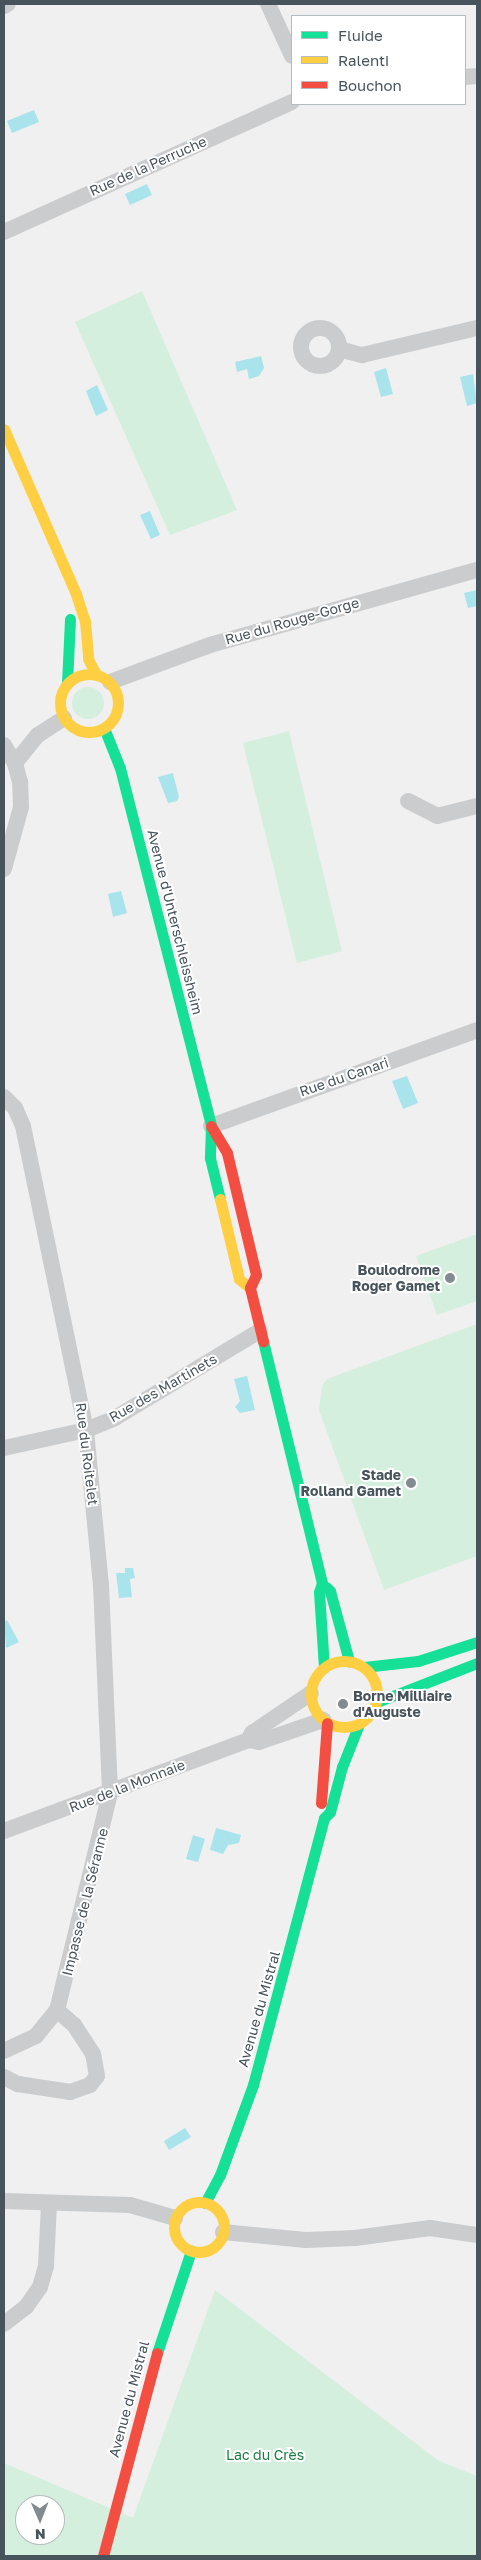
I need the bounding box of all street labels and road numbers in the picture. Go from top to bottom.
street label: Rue de la Perruche [87,133,209,199]
street label: Rue du Rouge-Gorge [223,594,361,648]
street label: Avenue d'Unterschleissheim [144,828,206,1016]
street label: Rue du Canari [297,1054,391,1100]
street label: Rue des Martinets [106,1350,220,1426]
street label: Rue du Roitelet [72,1402,102,1506]
street label: Rue de la Monnaie [67,1756,187,1816]
street label: Impasse de la Séranne [59,1826,111,1978]
street label: Avenue du Mistral [234,1949,284,2069]
street label: Avenue du Mistral [105,2339,153,2459]

